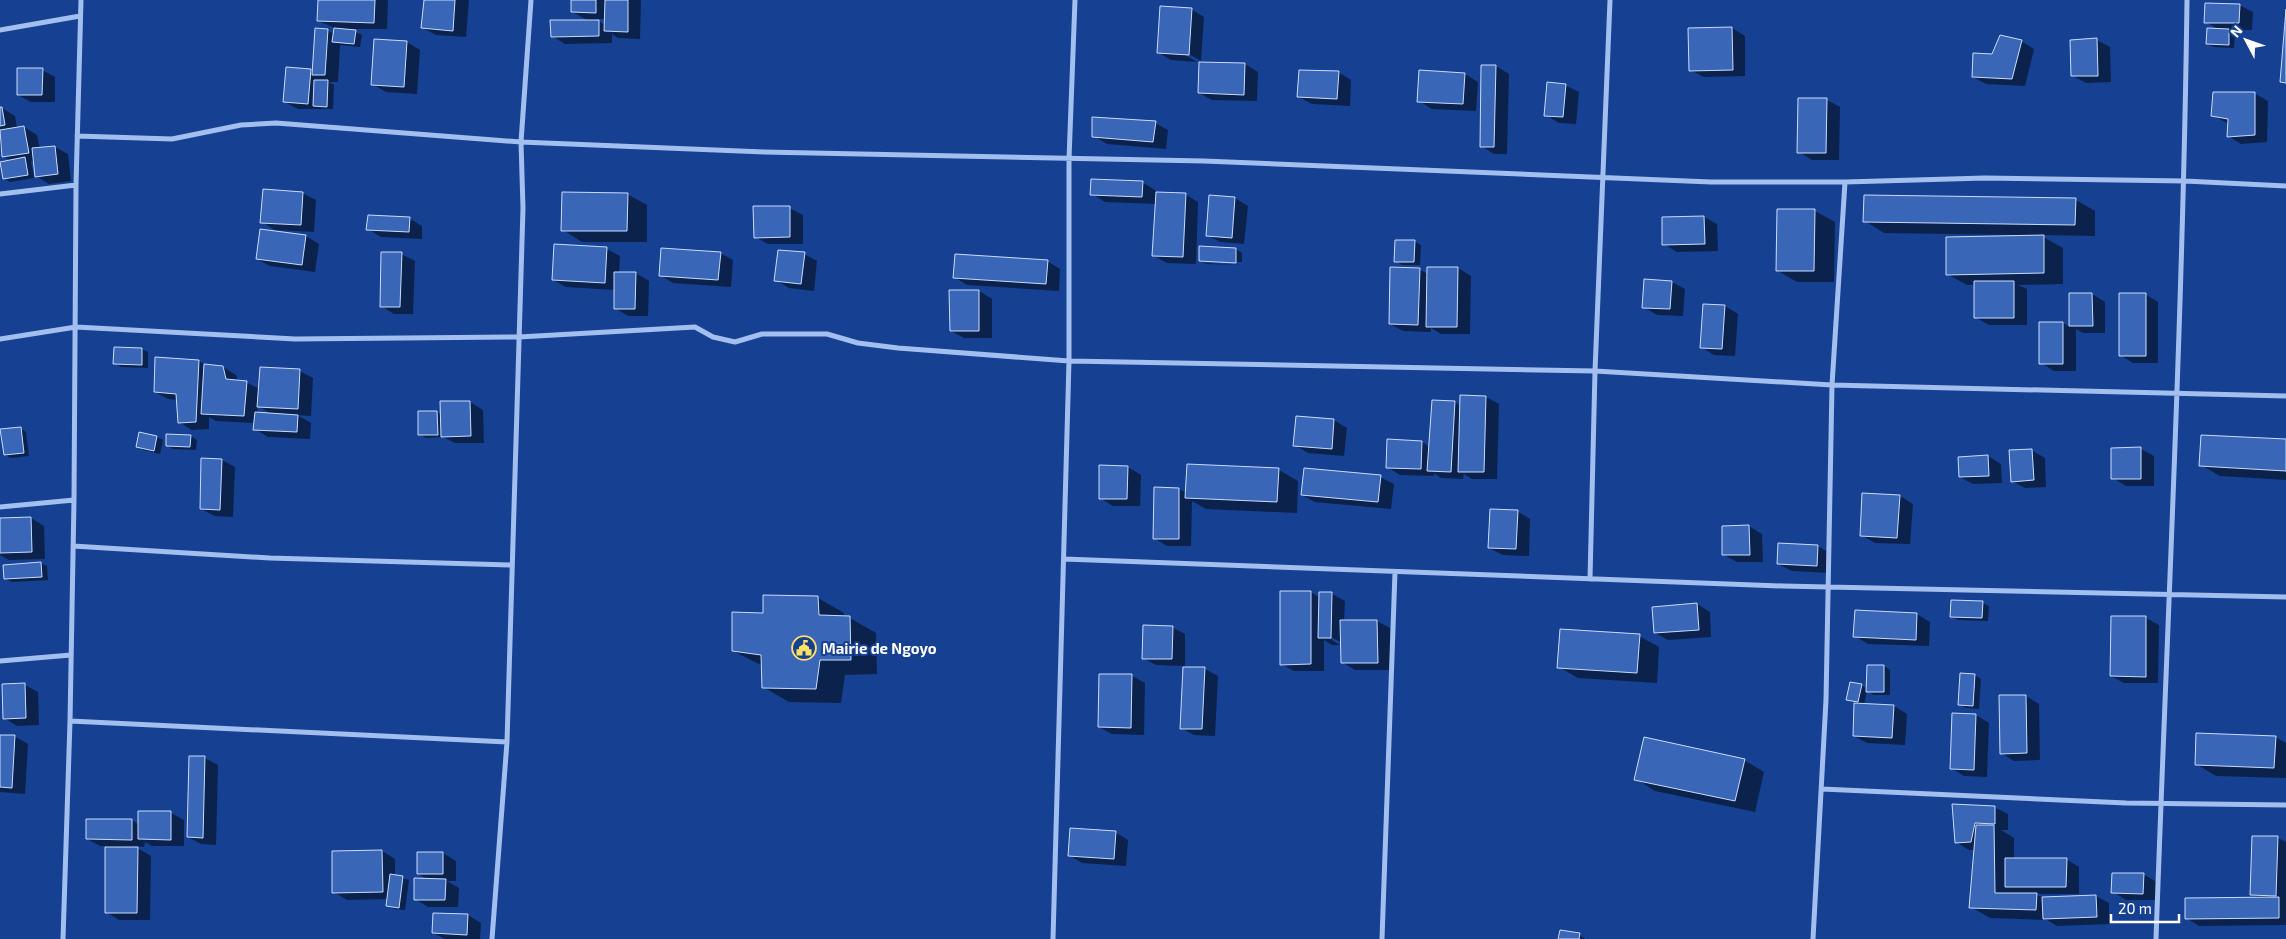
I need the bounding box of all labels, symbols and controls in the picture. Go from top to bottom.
north arrow [2221,15,2271,65]
text: N [2226,22,2246,41]
public building icon: Mairie de Ngoyo [791,635,817,661]
place label: Mairie de Ngoyo [822,639,937,658]
scale bar [2111,892,2178,924]
text: 20 m [2118,899,2152,917]

